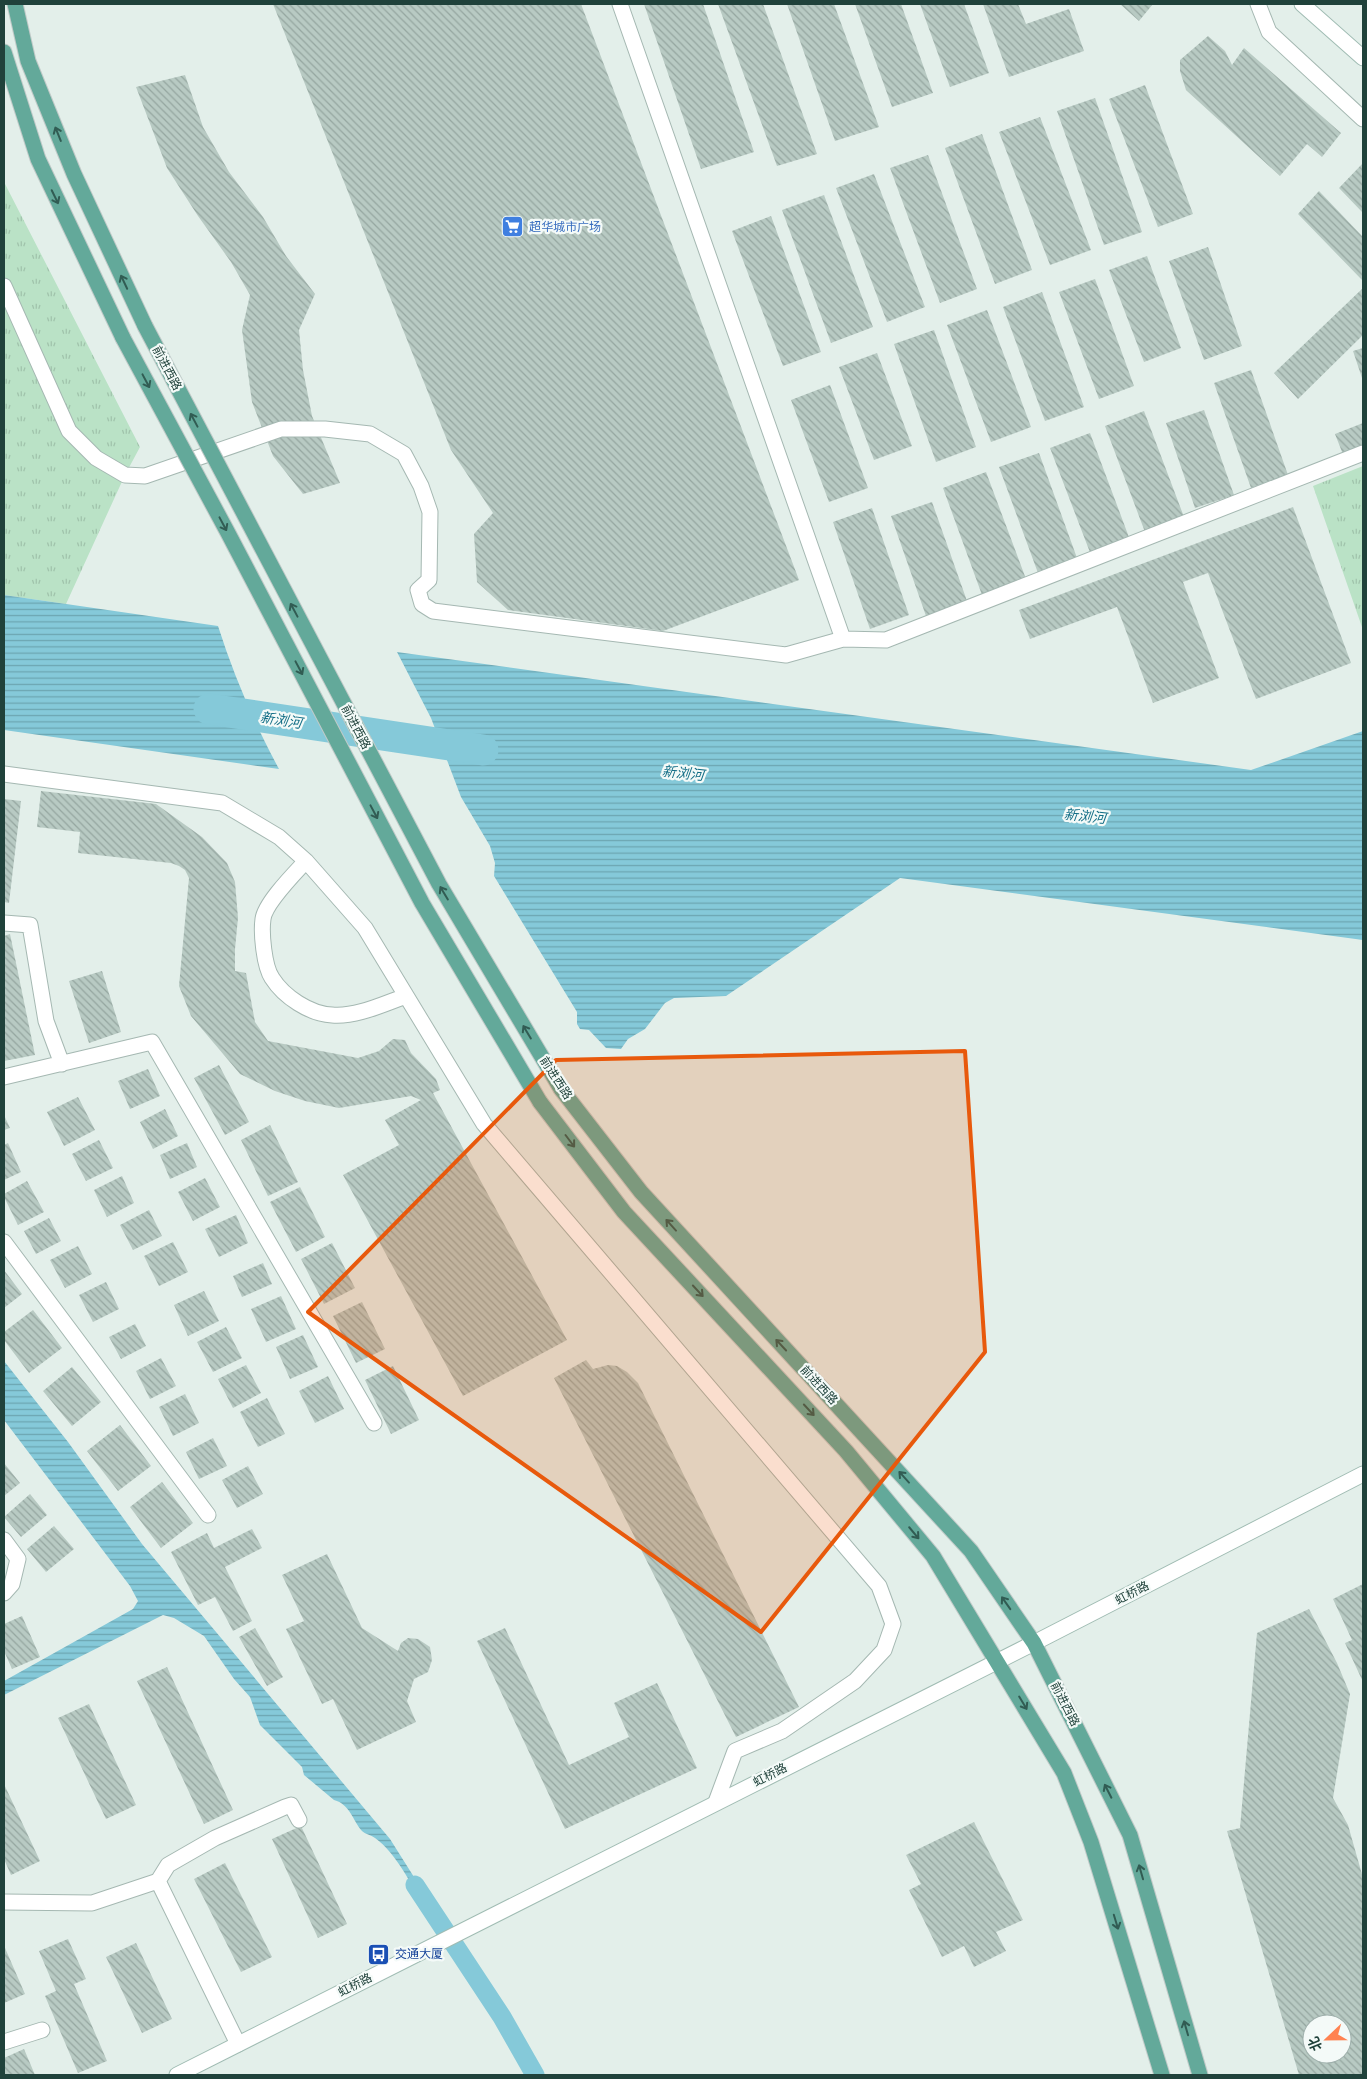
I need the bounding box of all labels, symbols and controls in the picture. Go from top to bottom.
one-way arrow [52,126,61,141]
one-way arrow [51,189,61,204]
supermarket icon: 超华城市广场 [501,215,525,239]
place label: 超华城市广场 [529,219,601,235]
one-way arrow [119,274,129,289]
street label: 前进西路 [149,343,185,393]
one-way arrow [142,373,151,388]
one-way arrow [189,413,199,427]
one-way arrow [219,516,228,531]
one-way arrow [289,603,299,618]
one-way arrow [295,660,304,675]
street label: 前进西路 [338,702,374,752]
water label: 新浏河 [259,708,306,734]
water label: 新浏河 [661,762,708,785]
one-way arrow [370,804,379,819]
water label: 新浏河 [1063,805,1110,828]
one-way arrow [438,886,448,900]
one-way arrow [522,1026,532,1040]
street label: 前进西路 [536,1054,576,1102]
one-way arrow [565,1134,575,1148]
one-way arrow [666,1219,677,1232]
one-way arrow [692,1285,704,1297]
one-way arrow [775,1339,787,1352]
street label: 前进西路 [797,1362,841,1408]
one-way arrow [803,1403,815,1416]
one-way arrow [898,1471,910,1484]
one-way arrow [909,1526,920,1539]
street label: 虹桥路 [1112,1578,1152,1608]
one-way arrow [1001,1596,1011,1610]
street label: 前进西路 [1047,1679,1083,1729]
one-way arrow [1018,1695,1028,1710]
street label: 虹桥路 [750,1760,790,1790]
one-way arrow [1103,1784,1112,1799]
one-way arrow [1135,1865,1145,1881]
one-way arrow [1111,1914,1121,1930]
bus stop icon: 交通大厦 [367,1942,391,1966]
place label: 交通大厦 [395,1946,443,1962]
street label: 虹桥路 [335,1970,375,2000]
north arrow [1302,2014,1352,2064]
one-way arrow [1181,2021,1191,2037]
text: 北 [1304,2034,1327,2054]

